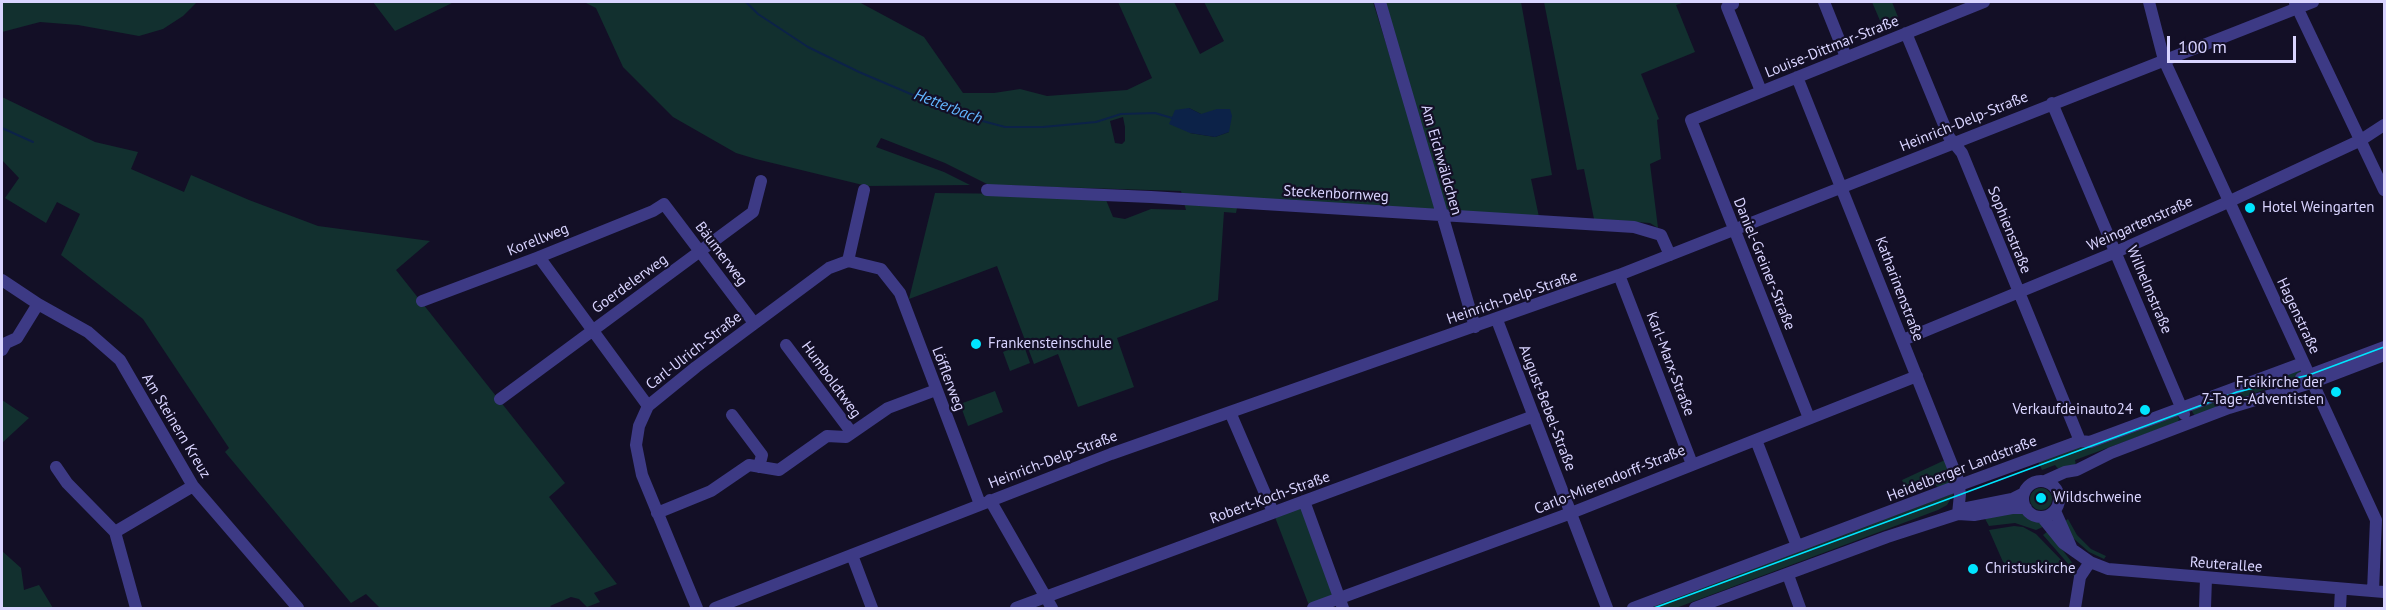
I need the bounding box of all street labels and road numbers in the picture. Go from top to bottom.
street label: Louise-Dittmar-Straße [1763,12,1901,82]
street label: Heinrich-Delp-Straße [1897,88,2031,156]
street label: Am Eichwäldchen [1417,103,1465,217]
street label: Steckenbornweg [1283,182,1389,206]
street label: Sophienstraße [1983,184,2035,276]
street label: Weingartenstraße [2084,193,2196,255]
street label: Daniel-Greiner-Straße [1729,195,1799,333]
street label: Bäumerweg [691,218,751,290]
street label: Korellweg [505,220,571,260]
street label: Katharinenstraße [1871,234,1927,344]
street label: Wilhelmstraße [2122,243,2176,337]
street label: Goerdelerweg [589,251,671,317]
street label: Heinrich-Delp-Straße [1444,267,1580,329]
street label: Hagenstraße [2273,275,2323,357]
street label: Carl-Ulrich-Straße [643,308,745,394]
street label: Karl-Marx-Straße [1642,309,1698,419]
street label: Humboldtweg [797,338,865,422]
street label: August-Bebel-Straße [1515,343,1579,473]
street label: Löfflerweg [928,344,968,414]
street label: Am Steinern Kreuz [138,370,214,482]
street label: Heinrich-Delp-Straße [986,427,1120,493]
street label: Heidelberger Landstraße [1885,432,2039,506]
street label: Carlo-Mierendorff-Straße [1532,441,1688,519]
street label: Robert-Koch-Straße [1208,468,1332,528]
street label: Reuterallee [2189,553,2263,577]

